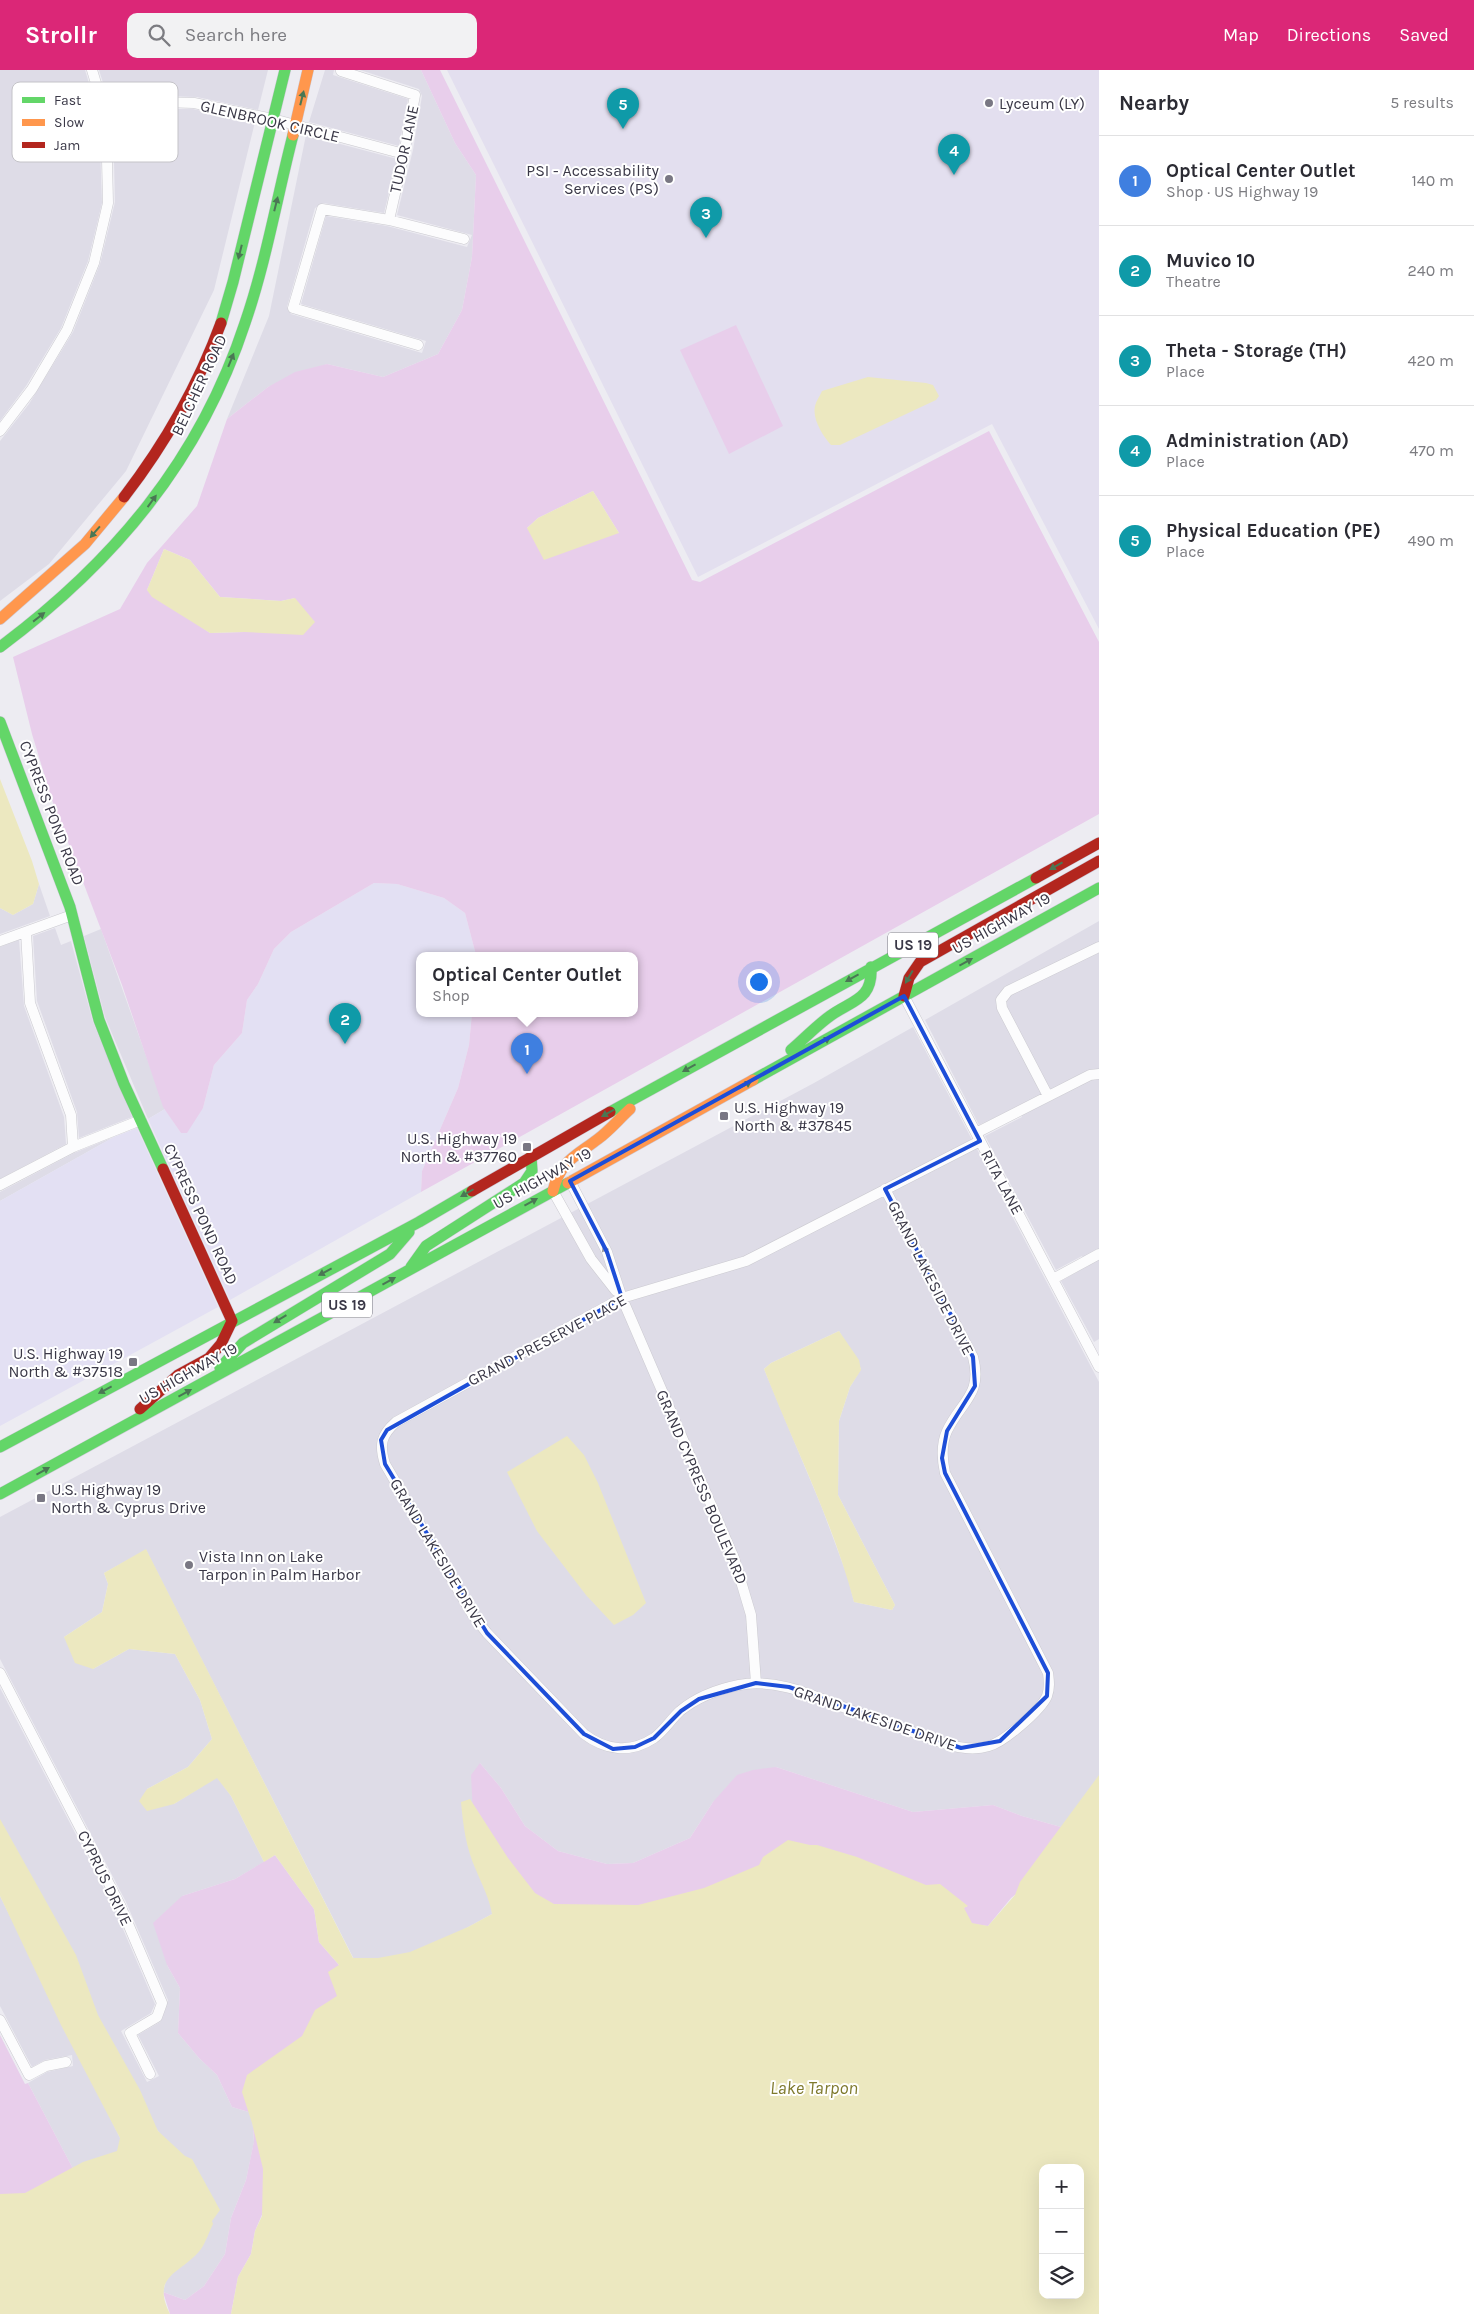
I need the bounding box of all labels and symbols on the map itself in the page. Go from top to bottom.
legend [12,82,178,162]
pin: 5 [607,88,639,129]
one-way arrow [298,90,306,105]
text: Fast [54,92,81,109]
place label: Lyceum (LY) [999,94,1085,113]
street label: GLENBROOK CIRCLE [199,96,341,146]
marker: Lyceum (LY) [983,97,995,109]
street label: TUDOR LANE [385,103,423,195]
text: Slow [54,114,84,131]
pin: 4 [938,134,970,175]
text: Jam [54,137,80,154]
place label: PSI - Accessability Services (PS) [526,161,660,198]
marker: PSI - Accessability Services (PS) [663,173,675,185]
one-way arrow [272,197,280,212]
pin: 3 [690,197,722,238]
one-way arrow [236,244,244,259]
street label: BELCHER ROAD [167,331,231,439]
one-way arrow [227,352,235,367]
one-way arrow [147,494,157,508]
one-way arrow [89,526,100,539]
one-way arrow [32,612,45,623]
street label: CYPRESS POND ROAD [16,738,88,888]
one-way arrow [1050,862,1063,871]
street label: US HIGHWAY 19 [948,888,1054,958]
road number: US 19 [888,932,938,958]
one-way arrow [960,957,973,966]
your location [746,969,772,995]
one-way arrow [905,969,913,984]
one-way arrow [845,974,860,982]
pin: 2 [329,1003,361,1044]
pin: 1 [511,1033,543,1074]
one-way arrow [818,1036,831,1045]
one-way arrow [682,1064,697,1072]
one-way arrow [738,1080,751,1089]
place label: U.S. Highway 19 North & #37845 [734,1098,852,1135]
one-way arrow [601,1109,616,1117]
marker: U.S. Highway 19 North & #37845 [718,1110,730,1122]
place label: U.S. Highway 19 North & #37760 [400,1129,517,1166]
street label: CYPRESS POND ROAD [160,1140,242,1288]
marker: U.S. Highway 19 North & #37760 [521,1141,533,1153]
street label: US HIGHWAY 19 [489,1143,595,1213]
street label: RITA LANE [977,1146,1027,1218]
one-way arrow [461,1189,474,1198]
one-way arrow [525,1198,538,1207]
street label: GRAND LAKESIDE DRIVE [884,1198,978,1358]
one-way arrow [602,1244,610,1259]
one-way arrow [318,1268,332,1276]
one-way arrow [383,1277,396,1286]
street label: GRAND PRESERVE PLACE [464,1290,630,1390]
road number: US 19 [322,1292,372,1318]
one-way arrow [273,1315,286,1324]
street label: US HIGHWAY 19 [135,1338,241,1408]
place label: U.S. Highway 19 North & #37518 [9,1344,123,1381]
marker: U.S. Highway 19 North & #37518 [127,1356,139,1368]
one-way arrow [98,1386,112,1395]
street label: GRAND CYPRESS BOULEVARD [652,1387,752,1587]
one-way arrow [179,1388,192,1397]
one-way arrow [35,1467,50,1475]
street label: GRAND LAKESIDE DRIVE [386,1475,490,1631]
place label: U.S. Highway 19 North & Cyprus Drive [51,1480,206,1517]
marker: U.S. Highway 19 North & Cyprus Drive [35,1492,47,1504]
place label: Vista Inn on Lake Tarpon in Palm Harbor [199,1547,360,1584]
marker: Vista Inn on Lake Tarpon in Palm Harbor [183,1559,195,1571]
street label: GRAND LAKESIDE DRIVE [791,1681,959,1755]
street label: CYPRUS DRIVE [74,1827,136,1929]
water label: Lake Tarpon [770,2077,858,2099]

